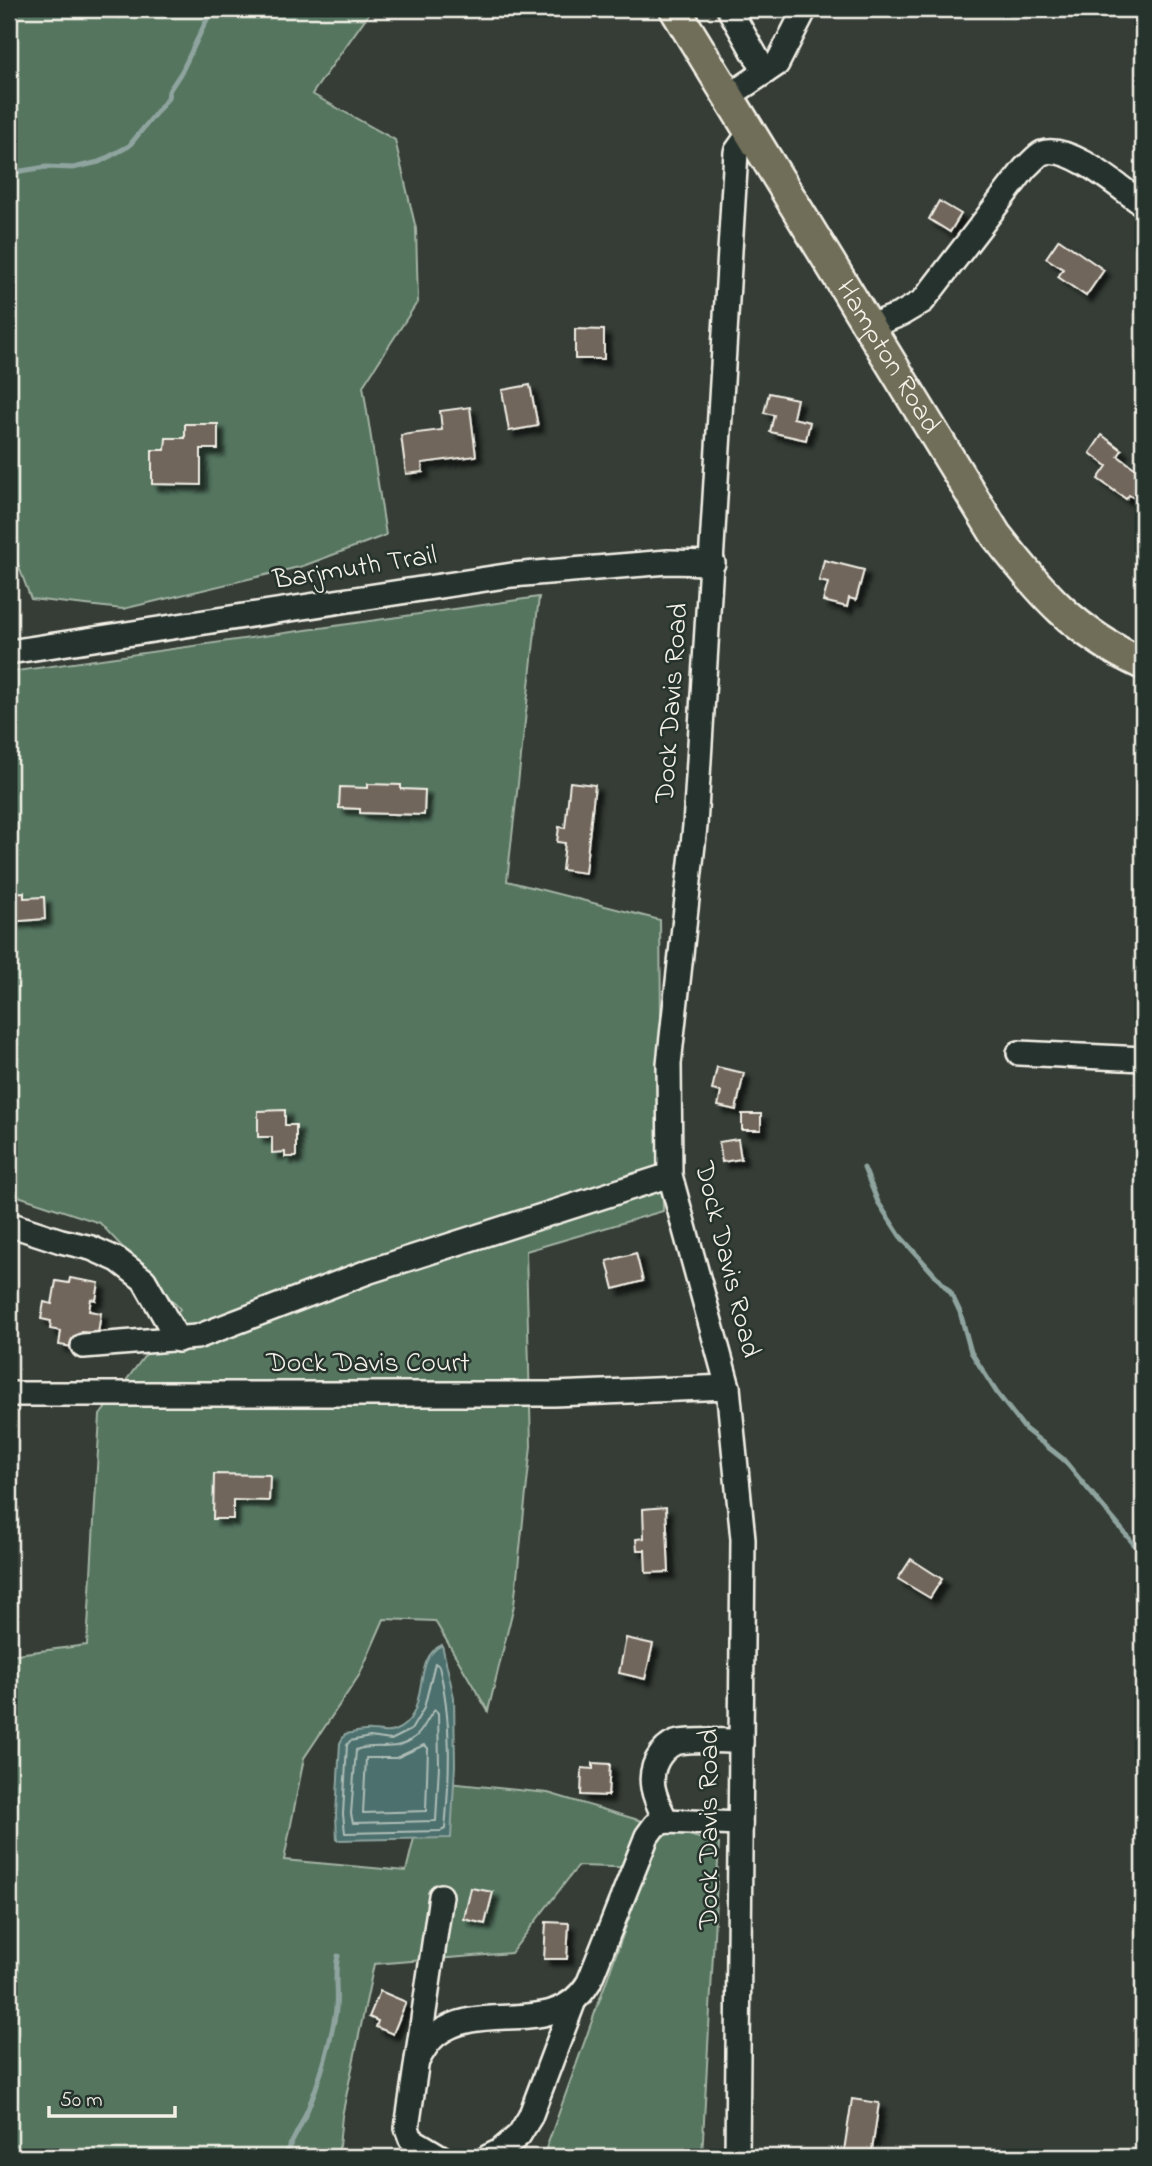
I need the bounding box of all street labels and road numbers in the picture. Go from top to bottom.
street label: Hampton Road [825,272,951,442]
street label: Barjmuth Trail [269,536,440,602]
street label: Dock Davis Road [645,601,700,805]
street label: Dock Davis Road [682,1157,770,1362]
street label: Dock Davis Court [265,1344,470,1385]
street label: Dock Davis Road [690,1728,731,1930]

